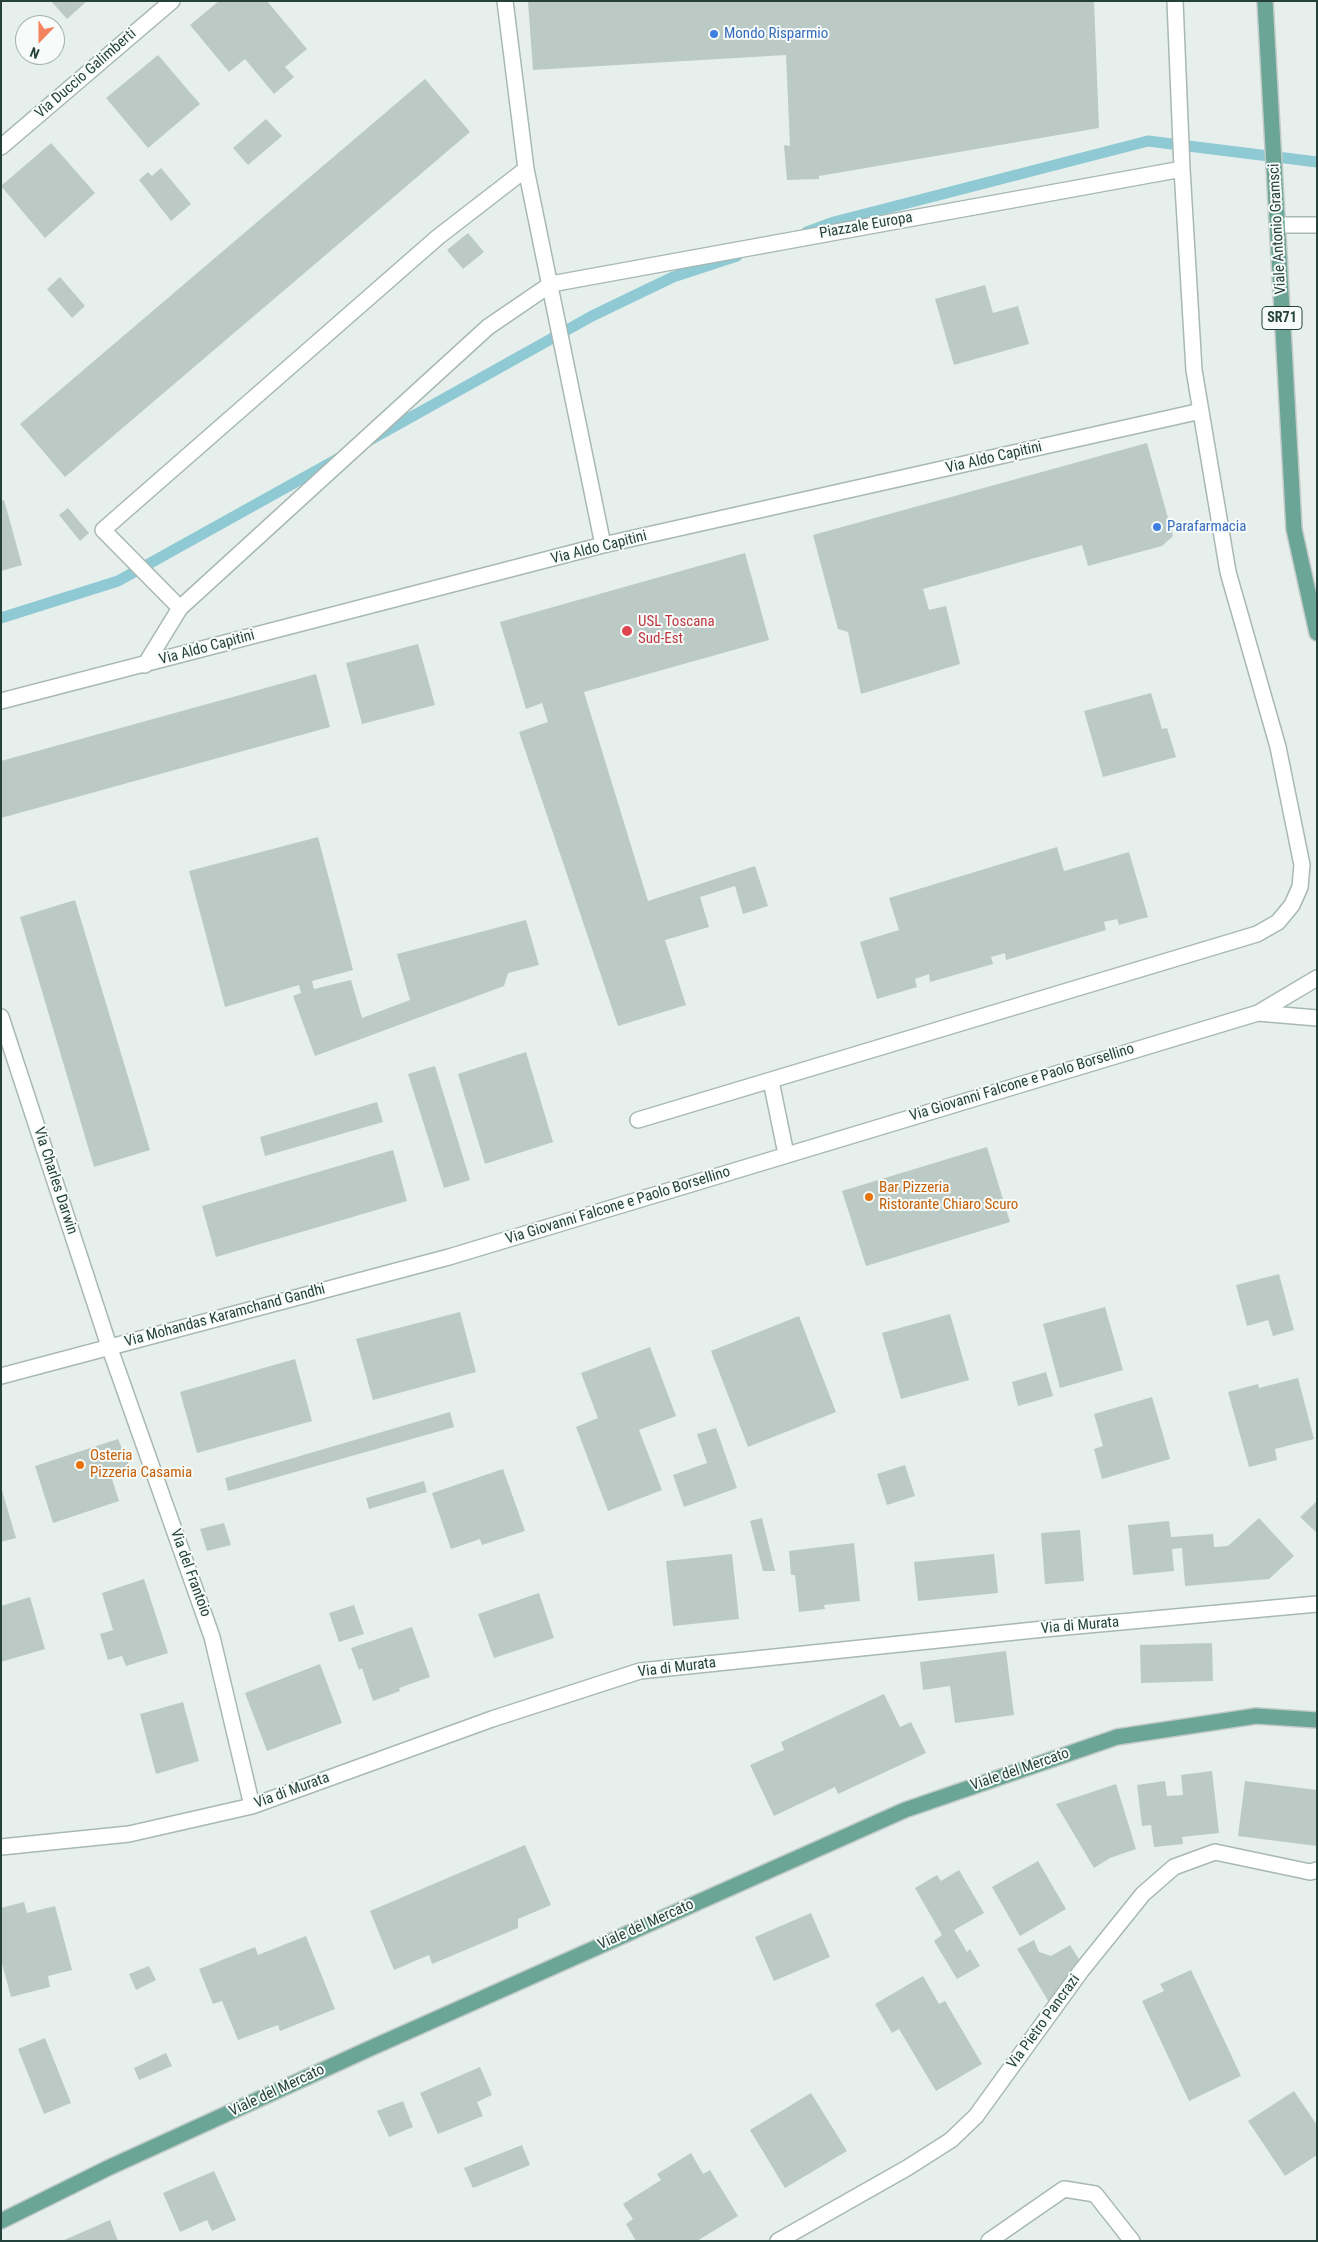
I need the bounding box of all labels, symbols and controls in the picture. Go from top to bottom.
north arrow [15,15,65,65]
street label: Via Duccio Galimberti [32,25,140,123]
place label: Mondo Risparmio [724,25,828,43]
marker: Mondo Risparmio [708,28,720,40]
text: N [28,44,42,62]
street label: Viale Antonio Gramsci [1266,163,1290,295]
street label: Piazzale Europa [818,209,914,243]
road number: SR71 [1262,306,1302,330]
street label: Via Aldo Capitini [944,438,1044,478]
place label: Parafarmacia [1167,518,1246,536]
marker: Parafarmacia [1151,521,1163,533]
street label: Via Aldo Capitini [549,527,649,569]
place label: USL Toscana Sud-Est [638,613,715,648]
marker: USL Toscana Sud-Est [620,624,634,638]
street label: Via Aldo Capitini [157,627,257,669]
street label: Via Giovanni Falcone e Paolo Borsellino [907,1040,1137,1126]
street label: Via Charles Darwin [29,1125,81,1237]
street label: Via Giovanni Falcone e Paolo Borsellino [503,1163,733,1249]
place label: Bar Pizzeria Ristorante Chiaro Scuro [879,1179,1018,1214]
marker: Bar Pizzeria Ristorante Chiaro Scuro [863,1191,875,1203]
street label: Via Mohandas Karamchand Gandhi [123,1281,327,1351]
place label: Osteria Pizzeria Casamia [90,1447,192,1482]
marker: Osteria Pizzeria Casamia [74,1459,86,1471]
street label: Via del Frantoio [166,1527,214,1619]
street label: Via di Murata [1040,1614,1120,1638]
street label: Via di Murata [637,1654,717,1682]
street label: Viale del Mercato [968,1745,1072,1795]
street label: Via di Murata [252,1769,332,1813]
street label: Viale del Mercato [595,1896,697,1954]
street label: Via Pietro Pancrazi [1004,1971,1084,2073]
street label: Viale del Mercato [227,2061,327,2121]

